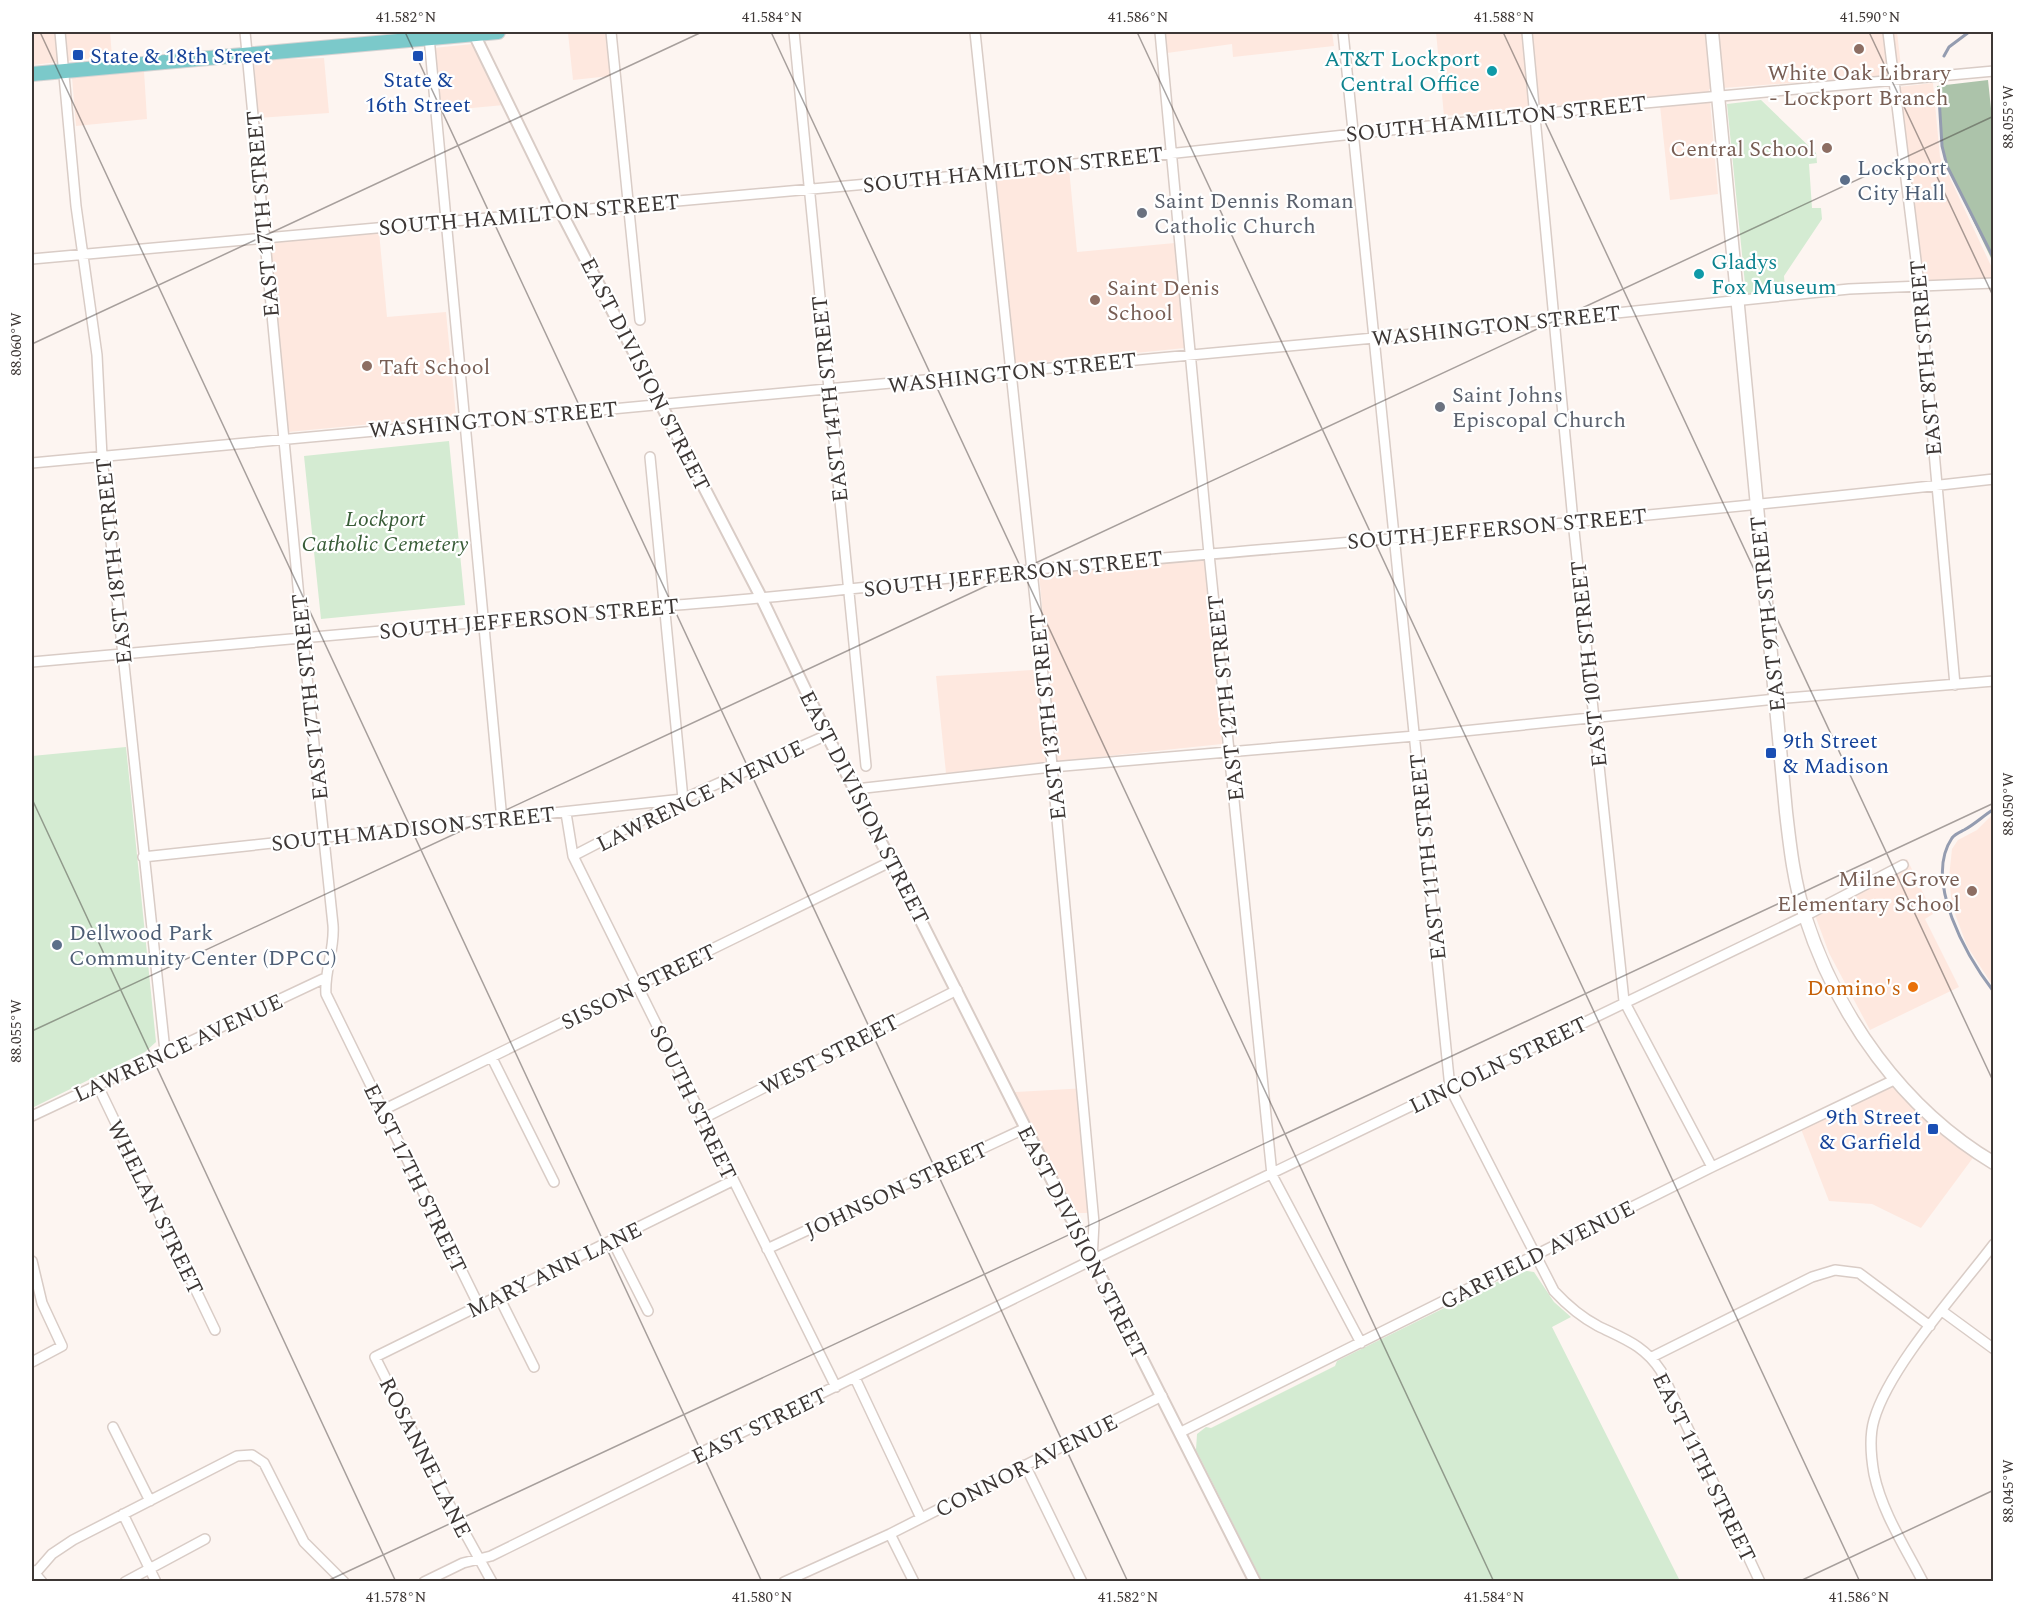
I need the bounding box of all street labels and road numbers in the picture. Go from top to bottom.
street label: SOUTH HAMILTON STREET [1344,87,1648,152]
street label: EAST 17TH STREET [238,109,289,319]
street label: SOUTH HAMILTON STREET [861,138,1165,203]
street label: SOUTH HAMILTON STREET [377,186,681,245]
street label: EAST DIVISION STREET [571,252,718,498]
street label: EAST 8TH STREET [1901,259,1951,457]
street label: EAST 14TH STREET [803,294,858,504]
street label: WASHINGTON STREET [1370,297,1622,356]
street label: WASHINGTON STREET [886,344,1138,403]
street label: WASHINGTON STREET [367,393,619,448]
street label: EAST 18TH STREET [87,456,142,666]
street label: SOUTH JEFFERSON STREET [1346,500,1648,559]
street label: EAST 9TH STREET [1742,514,1795,713]
street label: SOUTH JEFFERSON STREET [862,542,1164,607]
street label: EAST 10TH STREET [1562,559,1617,769]
street label: SOUTH JEFFERSON STREET [378,590,680,649]
street label: EAST 17TH STREET [283,592,338,802]
street label: EAST 12TH STREET [1199,593,1254,803]
street label: EAST 13TH STREET [1021,612,1076,822]
street label: EAST DIVISION STREET [790,685,937,931]
street label: LAWRENCE AVENUE [591,732,810,861]
street label: EAST 11TH STREET [1401,752,1456,962]
street label: SOUTH MADISON STREET [269,798,557,861]
street label: SISSON STREET [555,935,722,1039]
street label: LAWRENCE AVENUE [69,985,289,1111]
street label: WEST STREET [754,1006,905,1105]
street label: LINCOLN STREET [1404,1008,1593,1123]
street label: SOUTH STREET [641,1019,745,1186]
street label: EAST 17TH STREET [354,1078,475,1279]
street label: WHELAN STREET [98,1114,211,1301]
street label: EAST DIVISION STREET [1008,1120,1155,1366]
street label: JOHNSON STREET [800,1133,994,1247]
street label: GARFIELD AVENUE [1434,1192,1641,1319]
street label: MARY ANN LANE [461,1214,648,1327]
street label: EAST 11TH STREET [1643,1367,1764,1568]
street label: ROSANNE LANE [370,1372,479,1544]
street label: EAST STREET [686,1379,833,1473]
street label: CONNOR AVENUE [930,1406,1124,1527]

